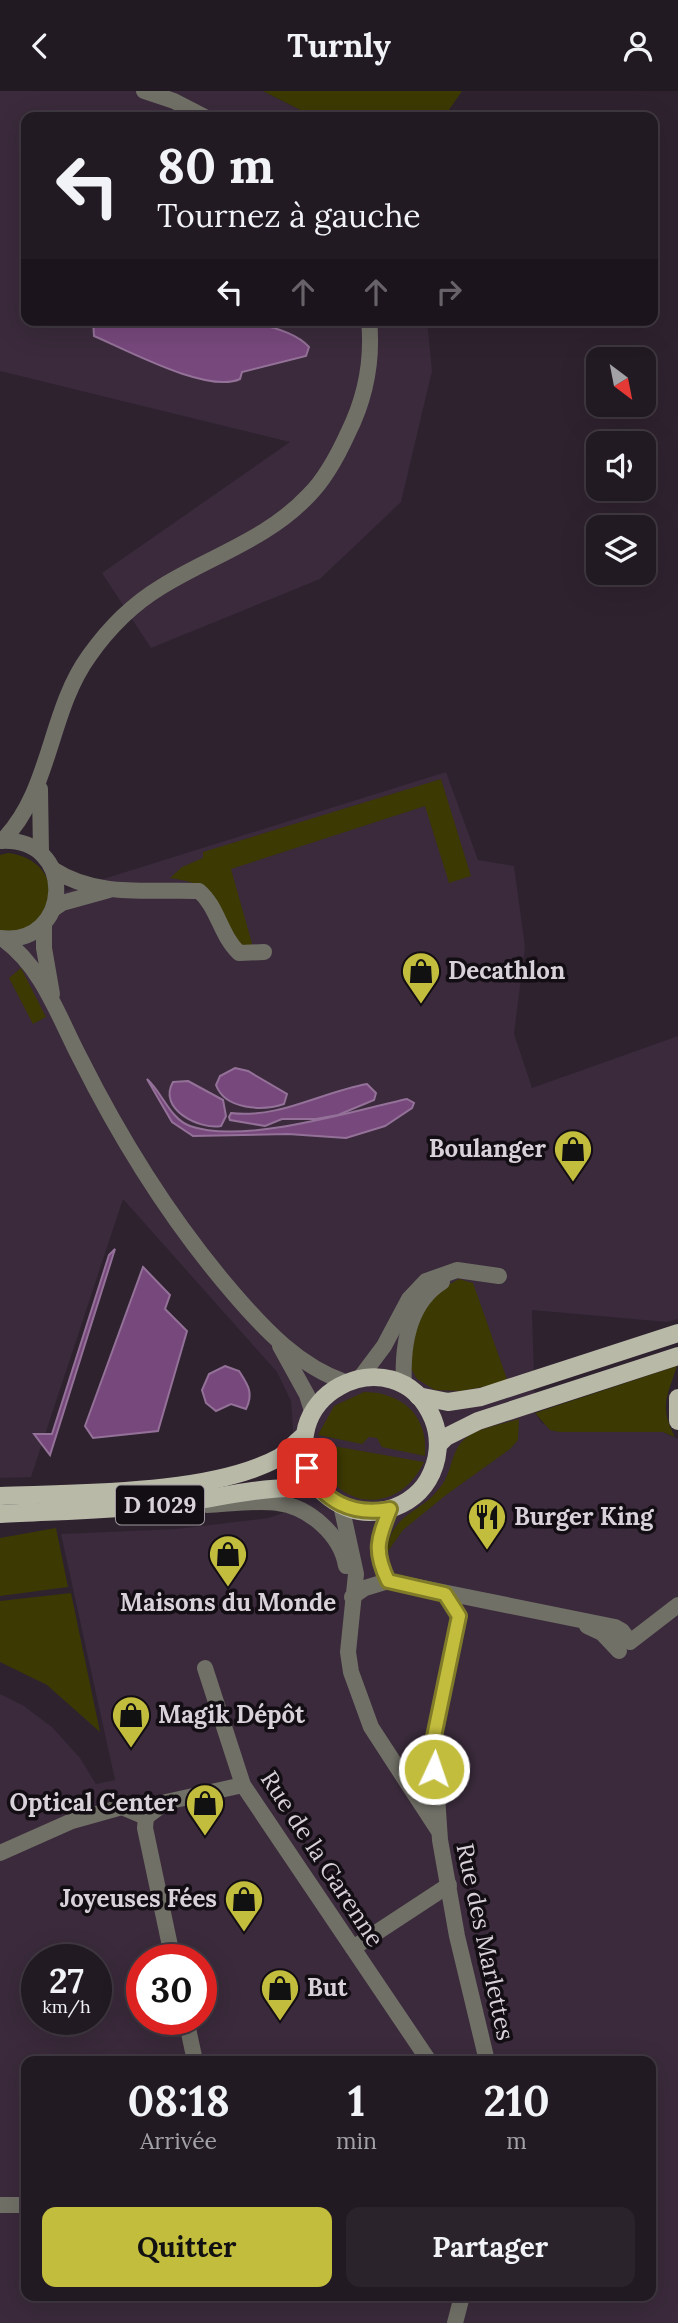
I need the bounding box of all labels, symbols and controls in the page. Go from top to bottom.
text: Turnly [287,25,391,66]
icon: back [21,27,59,65]
icon: person [619,27,657,65]
text: 80 m [157,134,274,196]
icon: left [42,140,133,231]
text: Tournez à gauche [157,195,421,236]
icon: left [211,273,249,311]
icon: ahead [284,273,322,311]
icon: ahead [357,273,395,311]
icon: right [430,273,468,311]
north arrow [586,347,656,417]
map controls [586,347,656,585]
button: sound [586,431,656,501]
button: layers [586,515,656,585]
shop icon: Decathlon [400,950,442,1005]
place label: Decathlon [448,955,565,986]
shop icon: Boulanger [552,1128,594,1183]
place label: Boulanger [429,1133,546,1164]
pin [277,1438,337,1498]
icon: arrive [288,1449,326,1487]
road number: D 1029 [116,1485,204,1525]
restaurant icon: Burger King [466,1496,508,1551]
place label: Burger King [514,1501,655,1532]
shop icon: Maisons du Monde [207,1533,249,1588]
place label: Maisons du Monde [120,1587,336,1618]
shop icon: Magik Dépôt [110,1694,152,1749]
place label: Magik Dépôt [158,1699,306,1730]
position arrow [397,1732,471,1806]
street label: Rue de la Garenne [254,1765,391,1953]
shop icon: Optical Center [184,1782,226,1837]
place label: Optical Center [10,1787,178,1818]
street label: Rue des Marlettes [449,1841,521,2043]
shop icon: Joyeuses Fées [223,1878,265,1933]
place label: Joyeuses Fées [60,1883,217,1914]
speed limit sign: 30 [126,1944,217,2035]
text: 27 [49,1958,84,2003]
shop icon: But [259,1967,301,2022]
place label: But [307,1972,348,2003]
text: km/h [42,1995,91,2018]
text: 08:18 [127,2074,230,2128]
text: 1 [348,2074,365,2128]
text: 210 [483,2074,550,2128]
text: Arrivée [140,2126,217,2155]
text: min [336,2126,377,2155]
text: m [506,2126,527,2155]
button: Quitter [42,2207,332,2287]
button: Partager [346,2207,635,2287]

